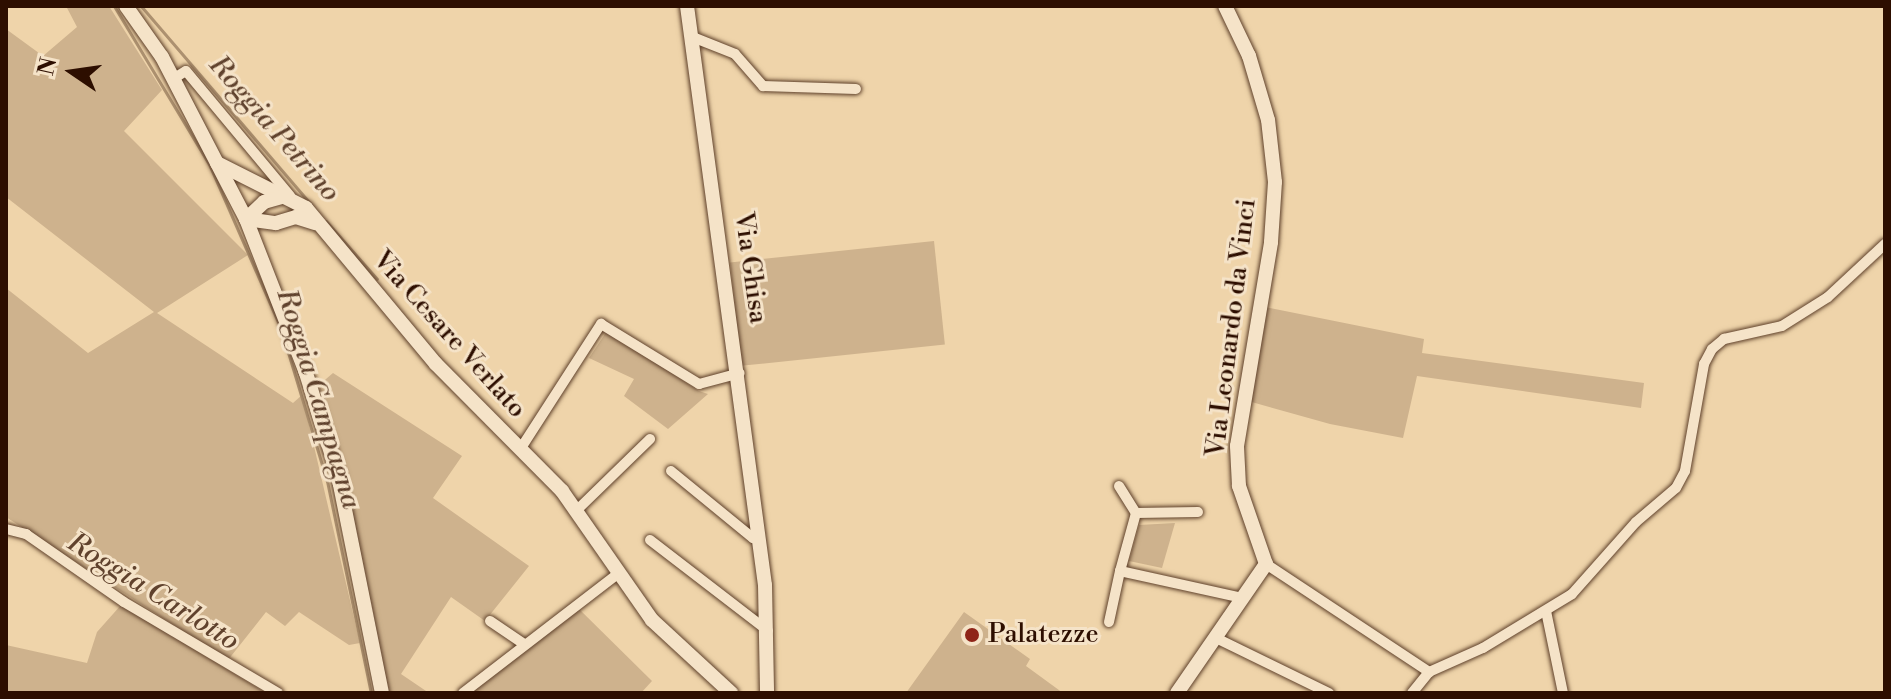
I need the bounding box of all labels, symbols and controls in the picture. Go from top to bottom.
north arrow [32,32,112,112]
water label: Roggia Petrino [201,49,347,209]
text: N [33,55,63,78]
street label: Via Leonardo da Vinci [1201,197,1263,459]
street label: Via Ghisa [727,210,773,326]
street label: Via Cesare Verlato [366,245,532,425]
water label: Roggia Campagna [269,285,367,513]
water label: Roggia Carlotto [61,526,245,658]
place label: Palatezze [988,619,1099,651]
marker: Palatezze [963,626,981,644]

